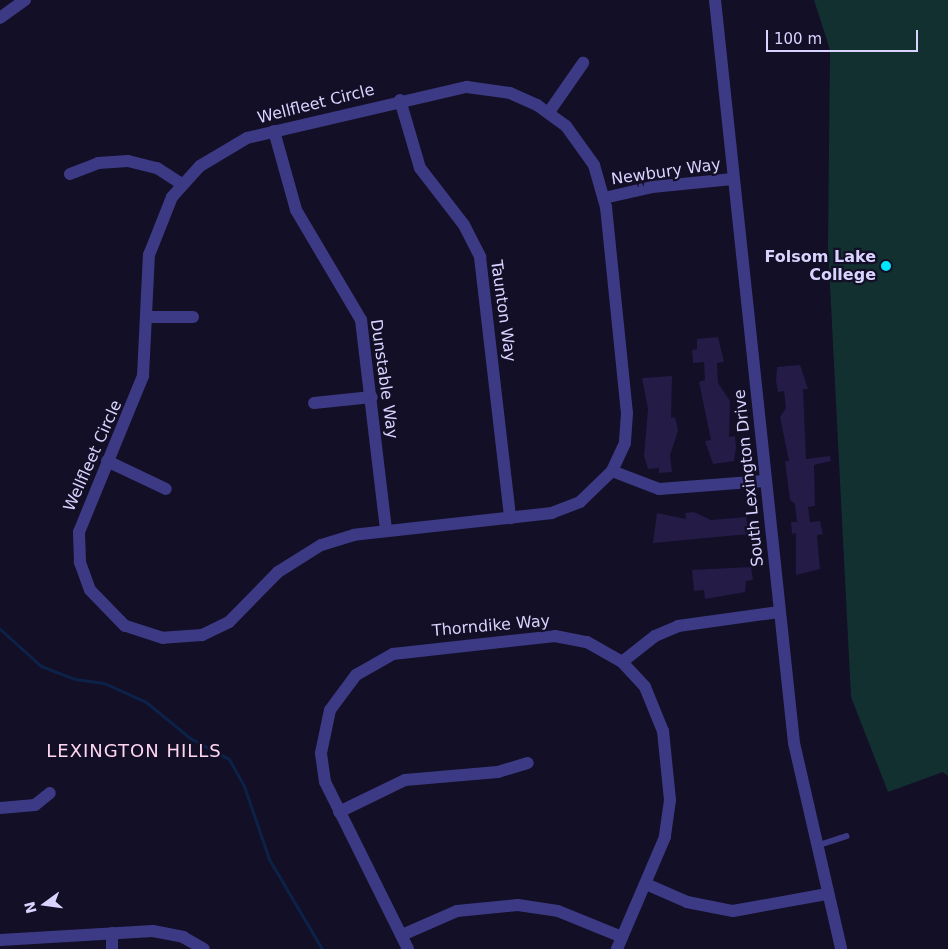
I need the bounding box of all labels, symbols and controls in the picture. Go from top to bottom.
scale bar [768,20,920,52]
text: 100 m [774,30,822,48]
street label: Wellfleet Circle [256,80,376,128]
street label: Newbury Way [610,155,722,189]
place label: Folsom Lake College [764,247,876,285]
street label: Taunton Way [486,259,520,363]
marker: Folsom Lake College [880,260,892,272]
street label: Dunstable Way [366,318,402,440]
street label: South Lexington Drive [730,389,768,567]
street label: Wellfleet Circle [60,397,126,515]
street label: Thorndike Way [431,611,551,641]
district label: LEXINGTON HILLS [44,740,224,762]
north arrow [20,879,70,929]
text: N [21,900,40,915]

